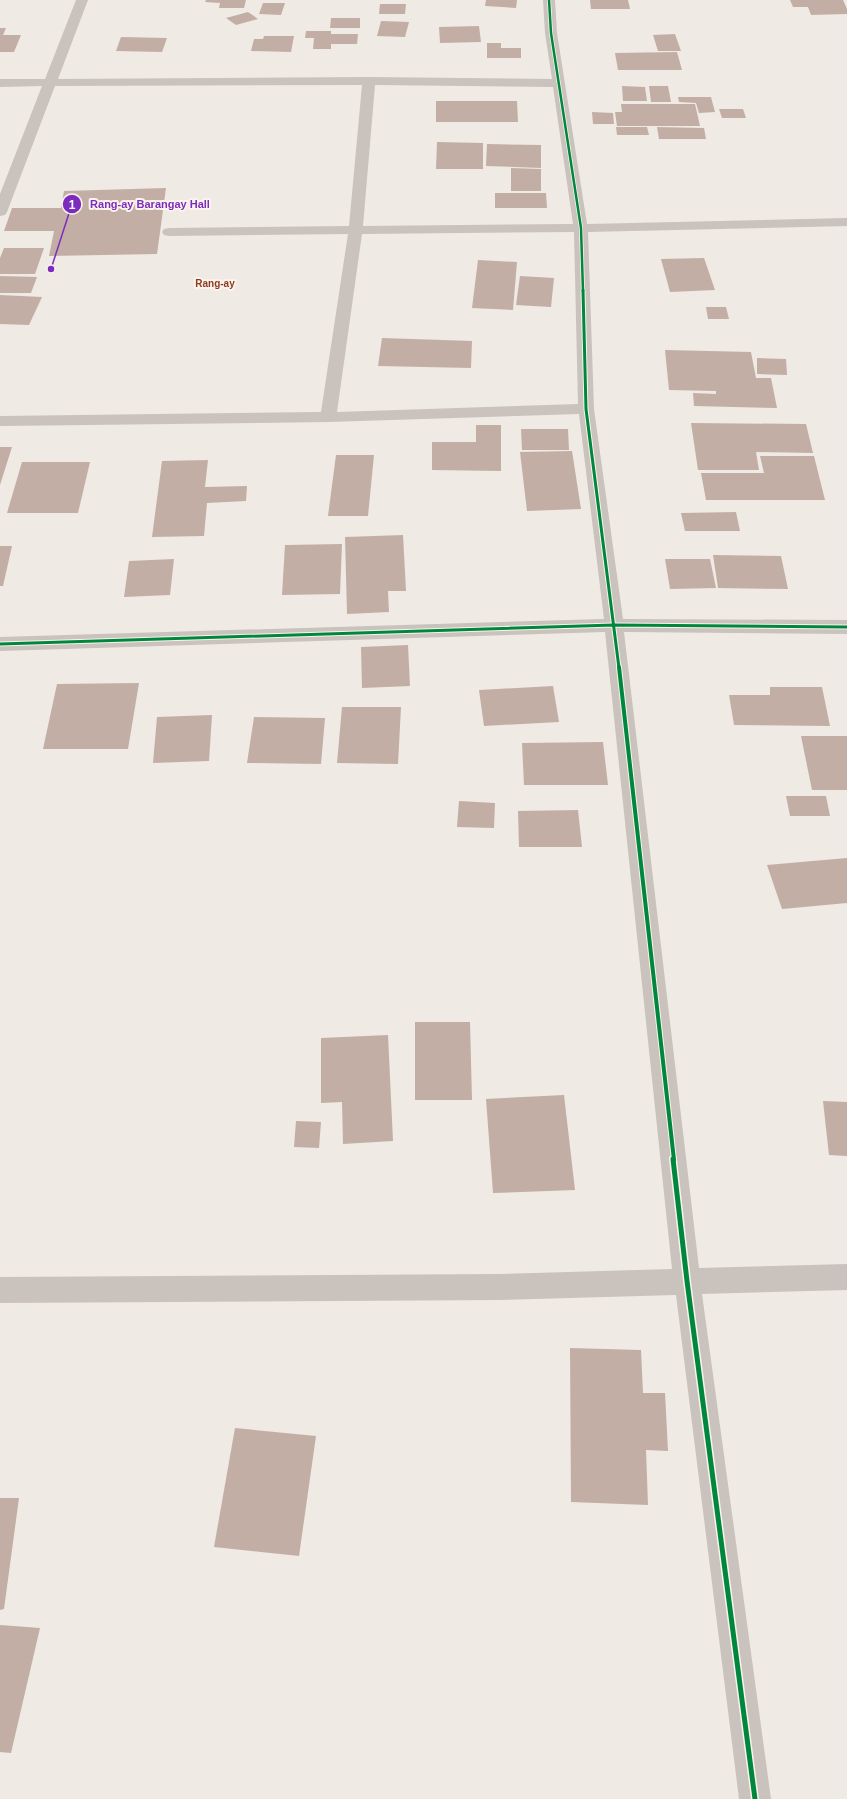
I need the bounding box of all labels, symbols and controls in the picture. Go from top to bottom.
callout: Rang-ay Barangay Hall [62,193,218,216]
text: 1 [69,198,76,212]
text: Rang-ay Barangay Hall [90,198,210,210]
district label: Rang-ay [195,278,235,289]

